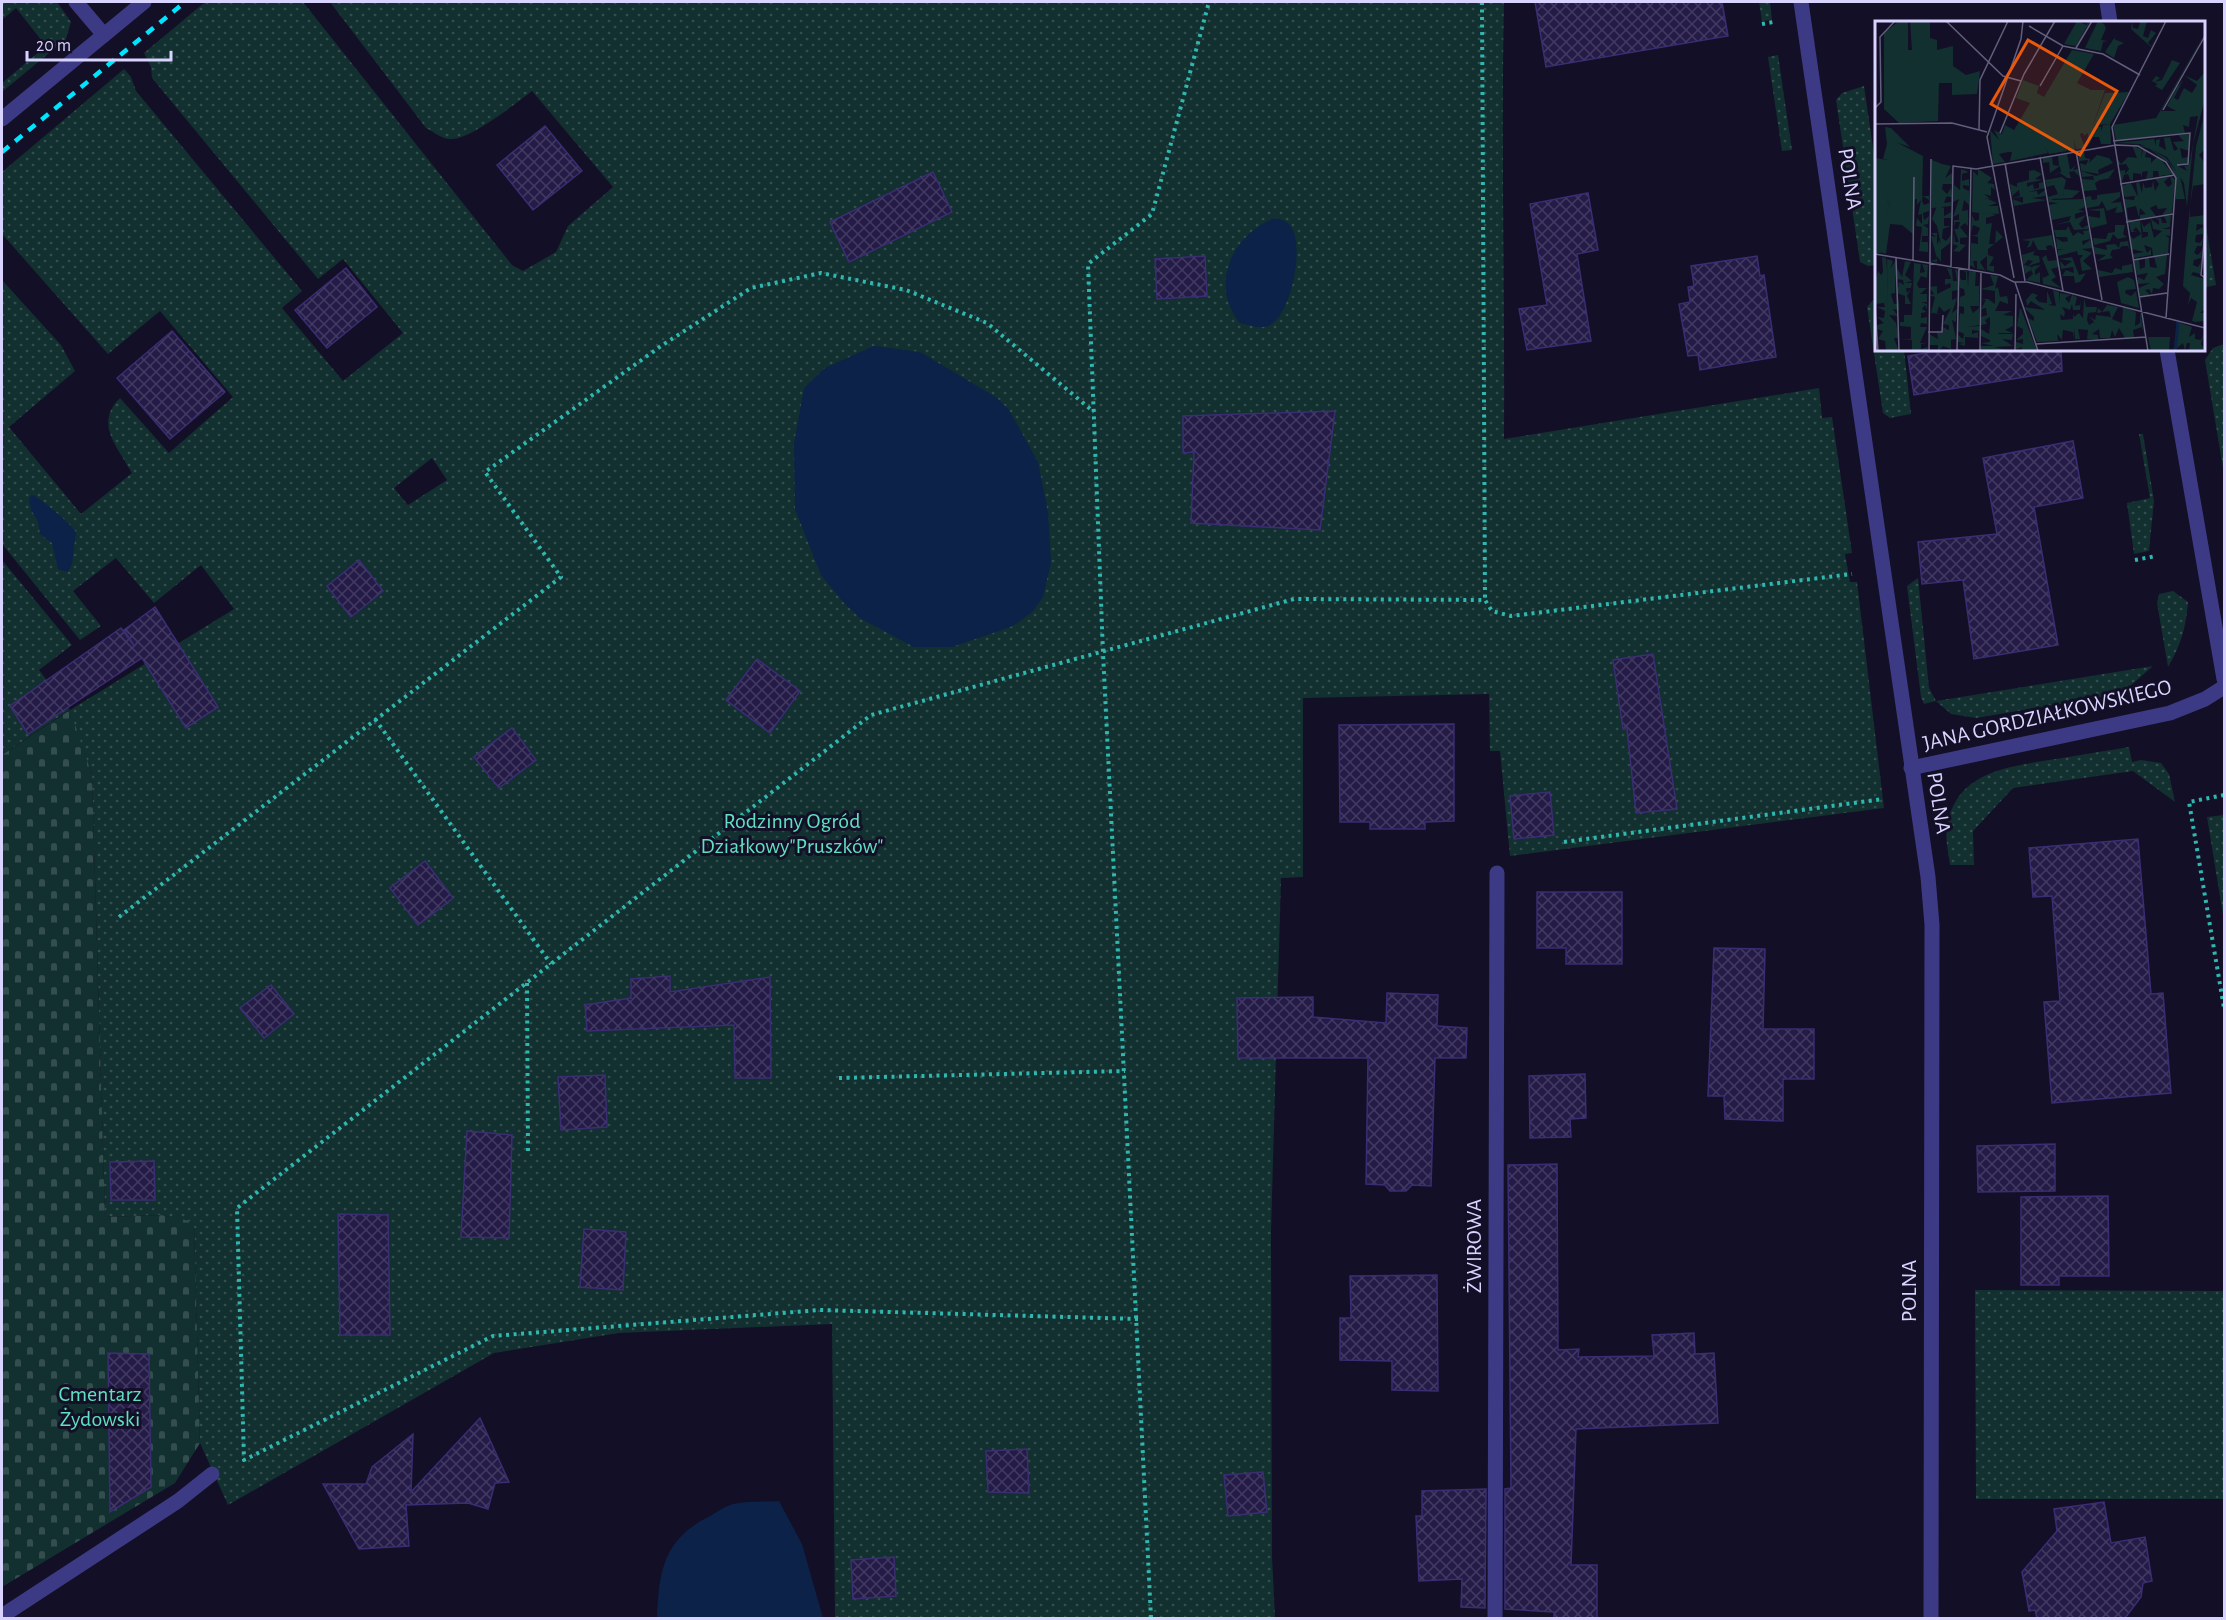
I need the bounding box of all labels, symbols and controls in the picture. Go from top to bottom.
inset map [1875,21,2205,351]
scale bar [27,24,171,62]
text: 20 m [36,37,71,55]
street label: POLNA [1834,147,1866,212]
street label: JANA GORDZIAŁKOWSKIEGO [1921,676,2173,754]
street label: POLNA [1923,771,1955,836]
park label: Rodzinny Ogród Działkowy"Pruszków" [701,810,883,857]
street label: ŻWIROWA [1463,1198,1485,1293]
street label: POLNA [1898,1260,1920,1322]
park label: Cmentarz Żydowski [58,1383,142,1430]

